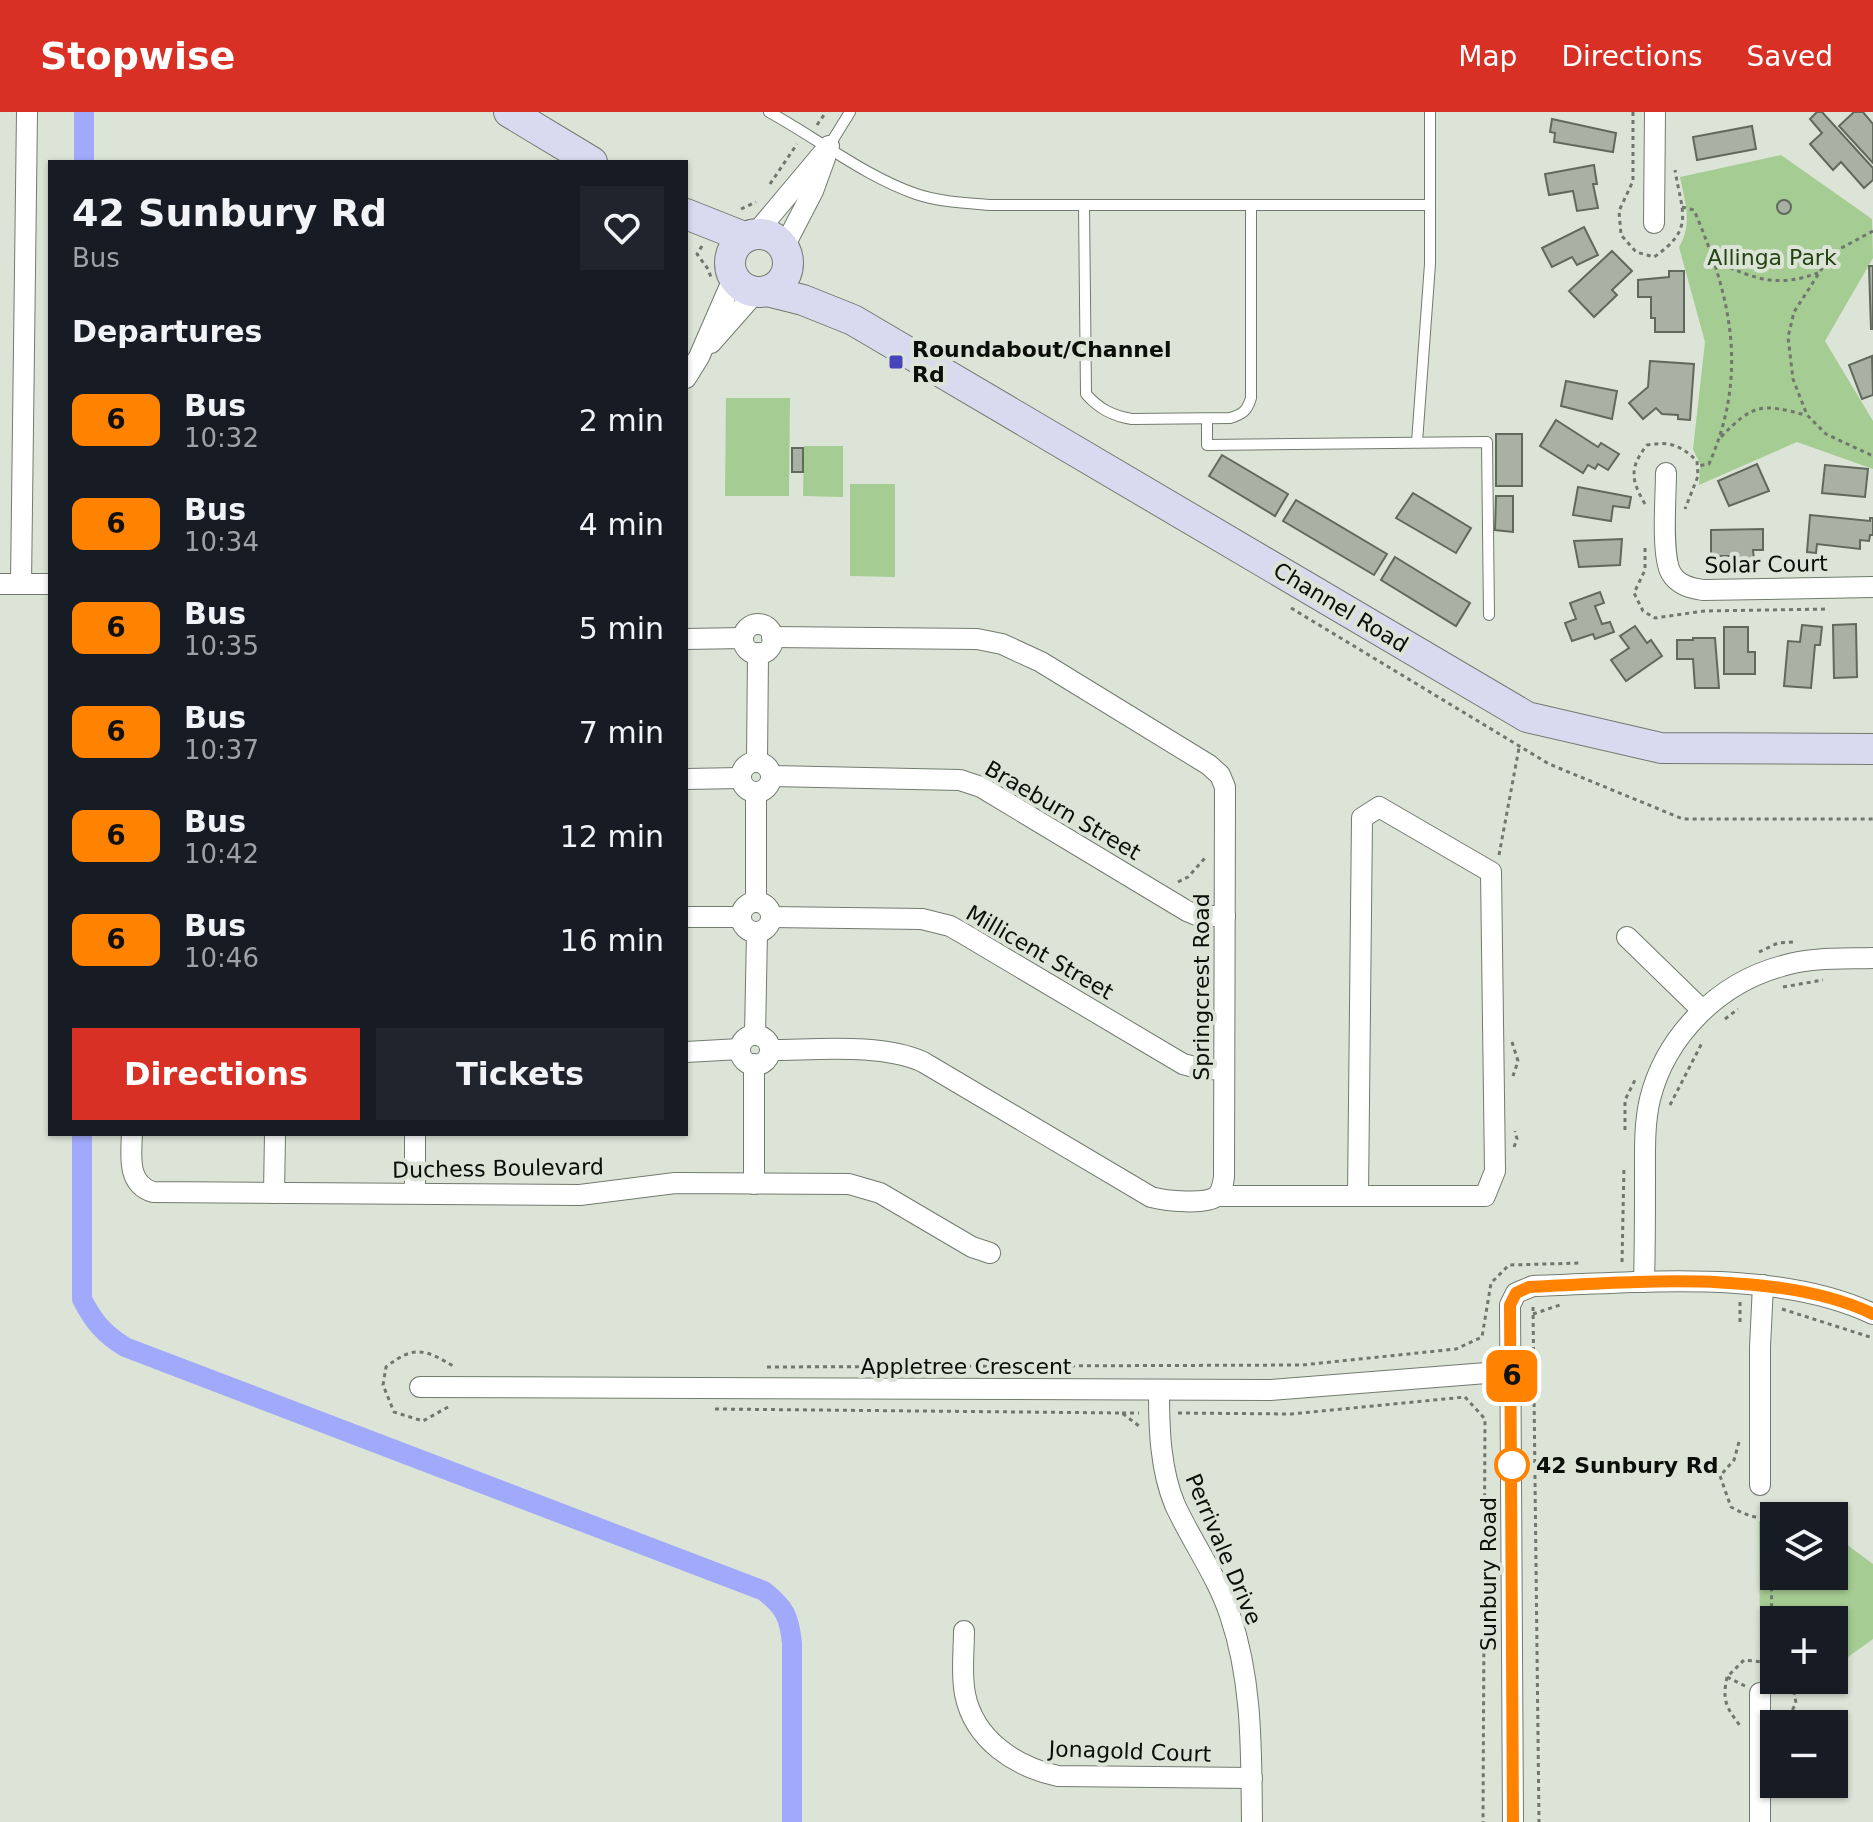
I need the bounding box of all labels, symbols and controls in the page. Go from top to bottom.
text: Stopwise [40,34,235,78]
text: Map [1458,40,1517,73]
text: Directions [1561,40,1702,73]
text: Saved [1746,40,1833,73]
button: heart [580,186,664,270]
text: 42 Sunbury Rd [72,191,387,235]
text: Bus [72,243,120,273]
park label: Allinga Park [1707,245,1837,270]
text: Departures [72,314,262,349]
place label: Roundabout/Channel Rd [912,337,1172,387]
marker: Roundabout/Channel Rd [887,353,905,371]
text: Bus [184,388,246,423]
text: 6 [106,403,126,436]
text: 2 min [579,403,664,438]
text: 10:32 [184,423,259,453]
text: Bus [184,492,246,527]
text: 6 [106,507,126,540]
text: 4 min [579,507,664,542]
text: 10:34 [184,527,259,557]
street label: Solar Court [1704,551,1828,578]
street label: Channel Road [1269,557,1413,657]
text: Bus [184,596,246,631]
text: 6 [106,611,126,644]
text: 5 min [579,611,664,646]
text: 10:35 [184,631,259,661]
text: Bus [184,700,246,735]
text: 6 [106,715,126,748]
text: 7 min [579,715,664,750]
text: 10:37 [184,735,259,765]
street label: Braeburn Street [980,756,1145,865]
text: Bus [184,804,246,839]
text: 6 [106,819,126,852]
text: 12 min [560,819,664,854]
text: 10:42 [184,839,259,869]
street label: Springcrest Road [1189,893,1214,1081]
street label: Millicent Street [962,900,1118,1005]
text: Bus [184,908,246,943]
text: 6 [106,923,126,956]
text: 16 min [560,923,664,958]
text: 10:46 [184,943,259,973]
button: Directions [72,1028,360,1120]
button: Tickets [376,1028,664,1120]
street label: Duchess Boulevard [392,1154,604,1183]
line badge: 6 [1486,1350,1538,1402]
street label: Appletree Crescent [861,1354,1072,1379]
text: 6 [1502,1359,1522,1392]
marker: 42 Sunbury Rd [1495,1448,1529,1482]
place label: 42 Sunbury Rd [1536,1453,1718,1478]
street label: Perrivale Drive [1180,1470,1267,1628]
street label: Sunbury Road [1476,1497,1501,1651]
map controls [1760,1502,1848,1798]
button: layers [1760,1502,1848,1590]
button: + [1760,1606,1848,1694]
button: − [1760,1710,1848,1798]
street label: Jonagold Court [1046,1736,1212,1767]

